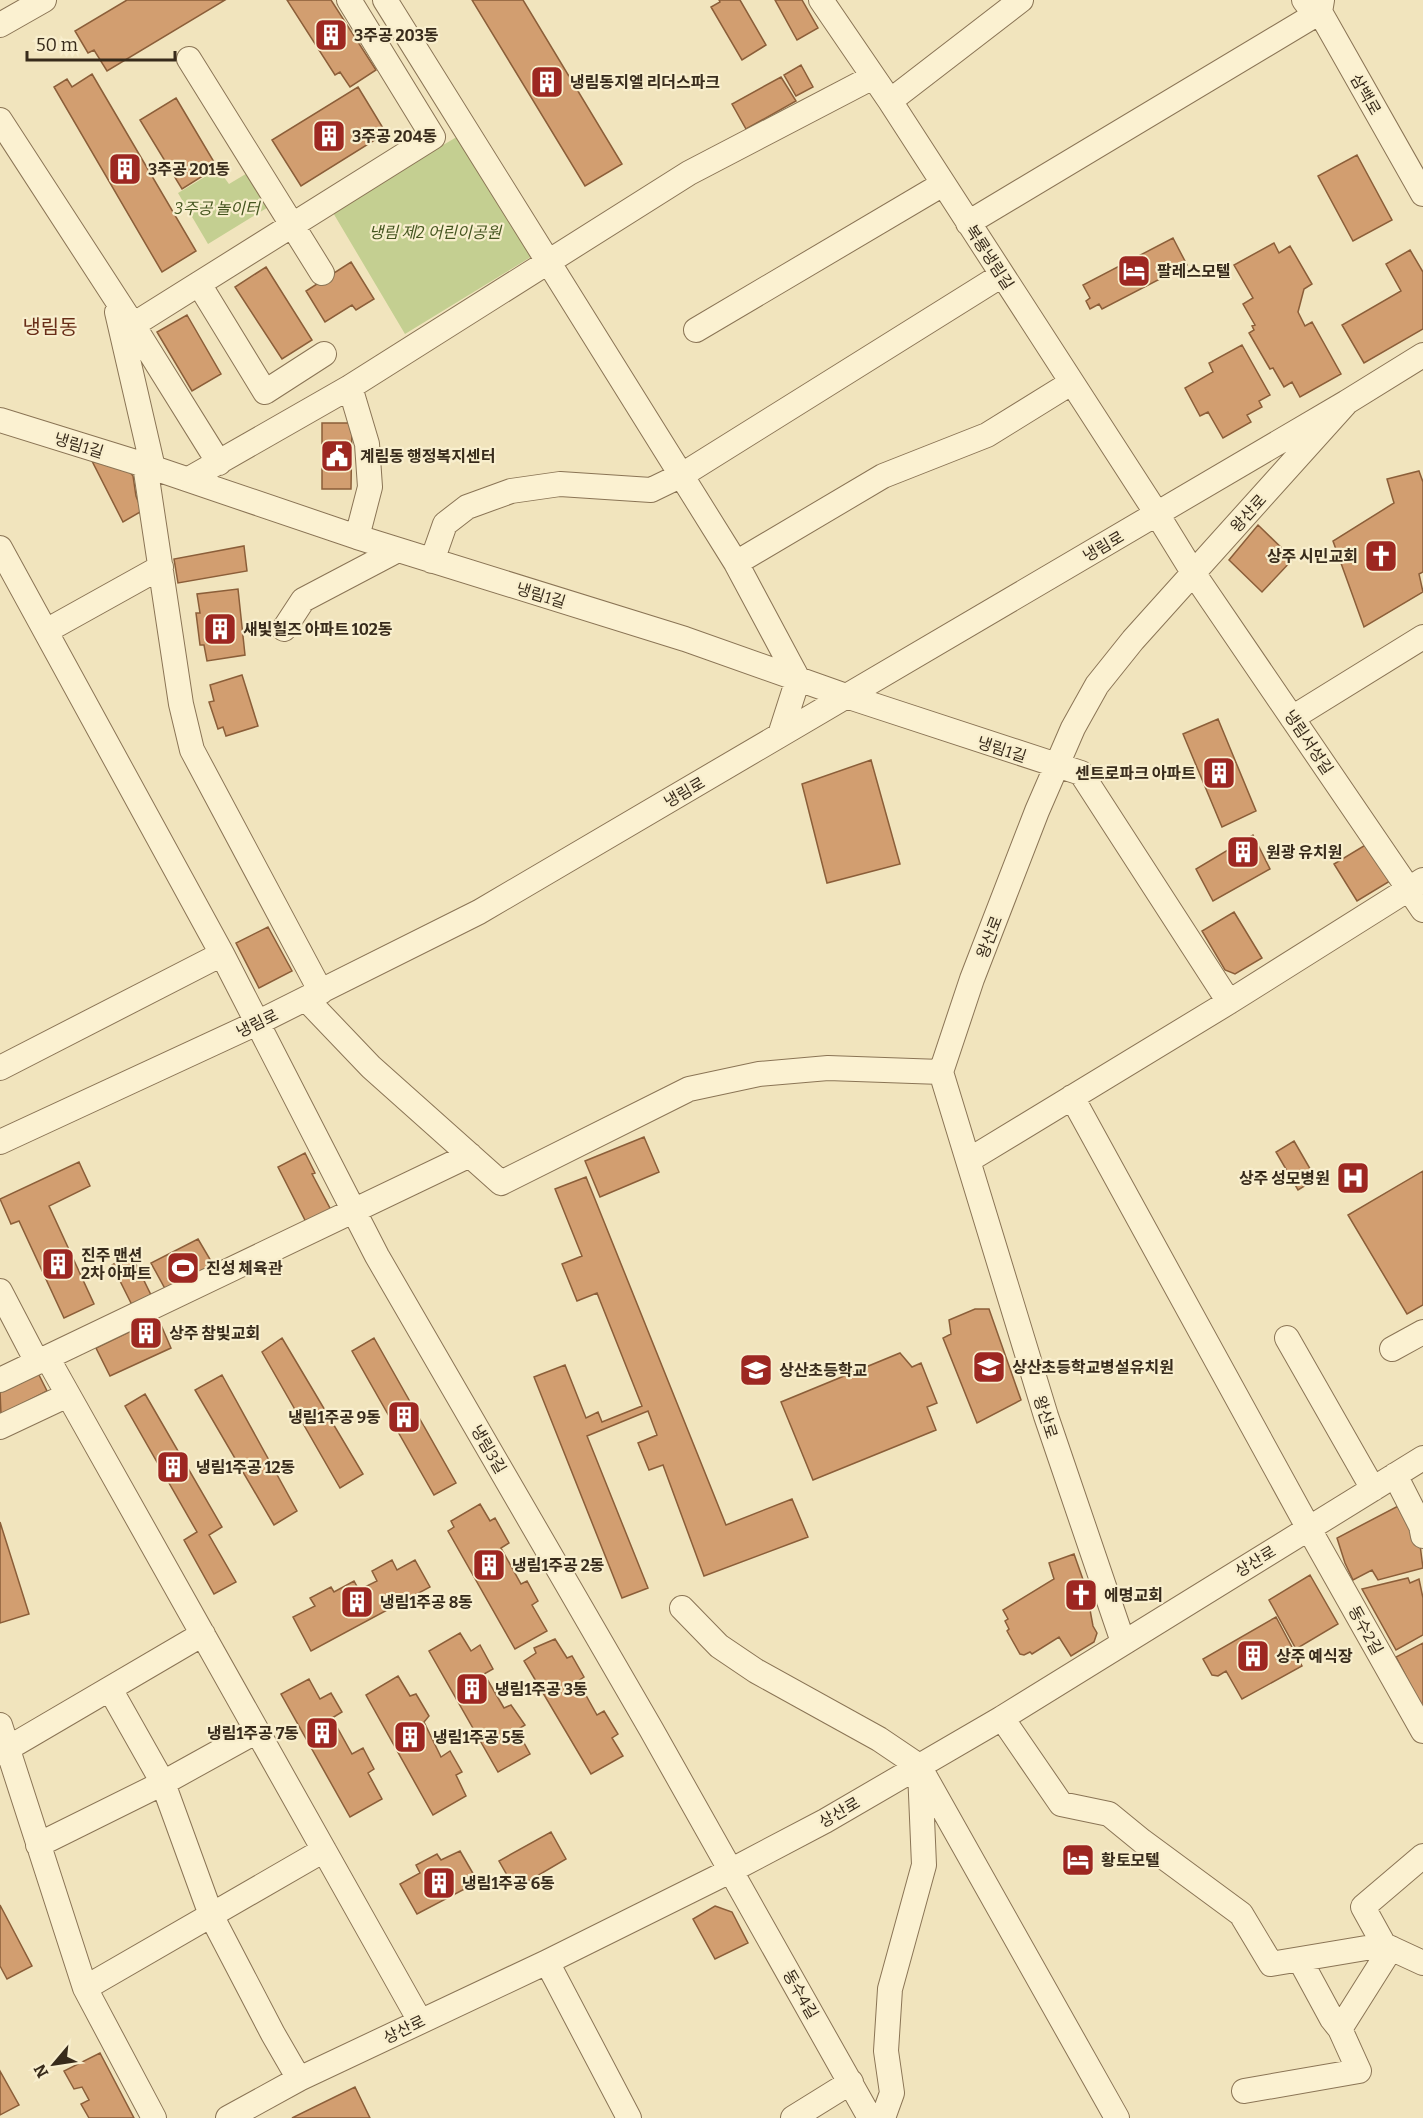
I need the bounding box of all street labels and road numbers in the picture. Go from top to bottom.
street label: 삼백로 [1346,70,1385,118]
street label: 복룡냉림길 [962,221,1018,293]
street label: 냉림1길 [52,429,106,462]
street label: 왕산로 [1227,490,1270,536]
street label: 냉림로 [1079,527,1127,566]
street label: 냉림1길 [514,579,568,612]
street label: 냉림서성길 [1280,706,1337,778]
street label: 냉림1길 [975,733,1029,766]
street label: 냉림로 [660,773,708,812]
street label: 왕산로 [973,913,1006,961]
street label: 냉림로 [233,1005,281,1042]
street label: 왕산로 [1030,1393,1061,1441]
street label: 냉림3길 [467,1421,510,1477]
street label: 상산로 [1231,1542,1279,1581]
street label: 동수2길 [1344,1603,1387,1658]
street label: 상산로 [815,1793,863,1832]
street label: 동수4길 [779,1966,822,2022]
street label: 상산로 [380,2011,428,2048]

